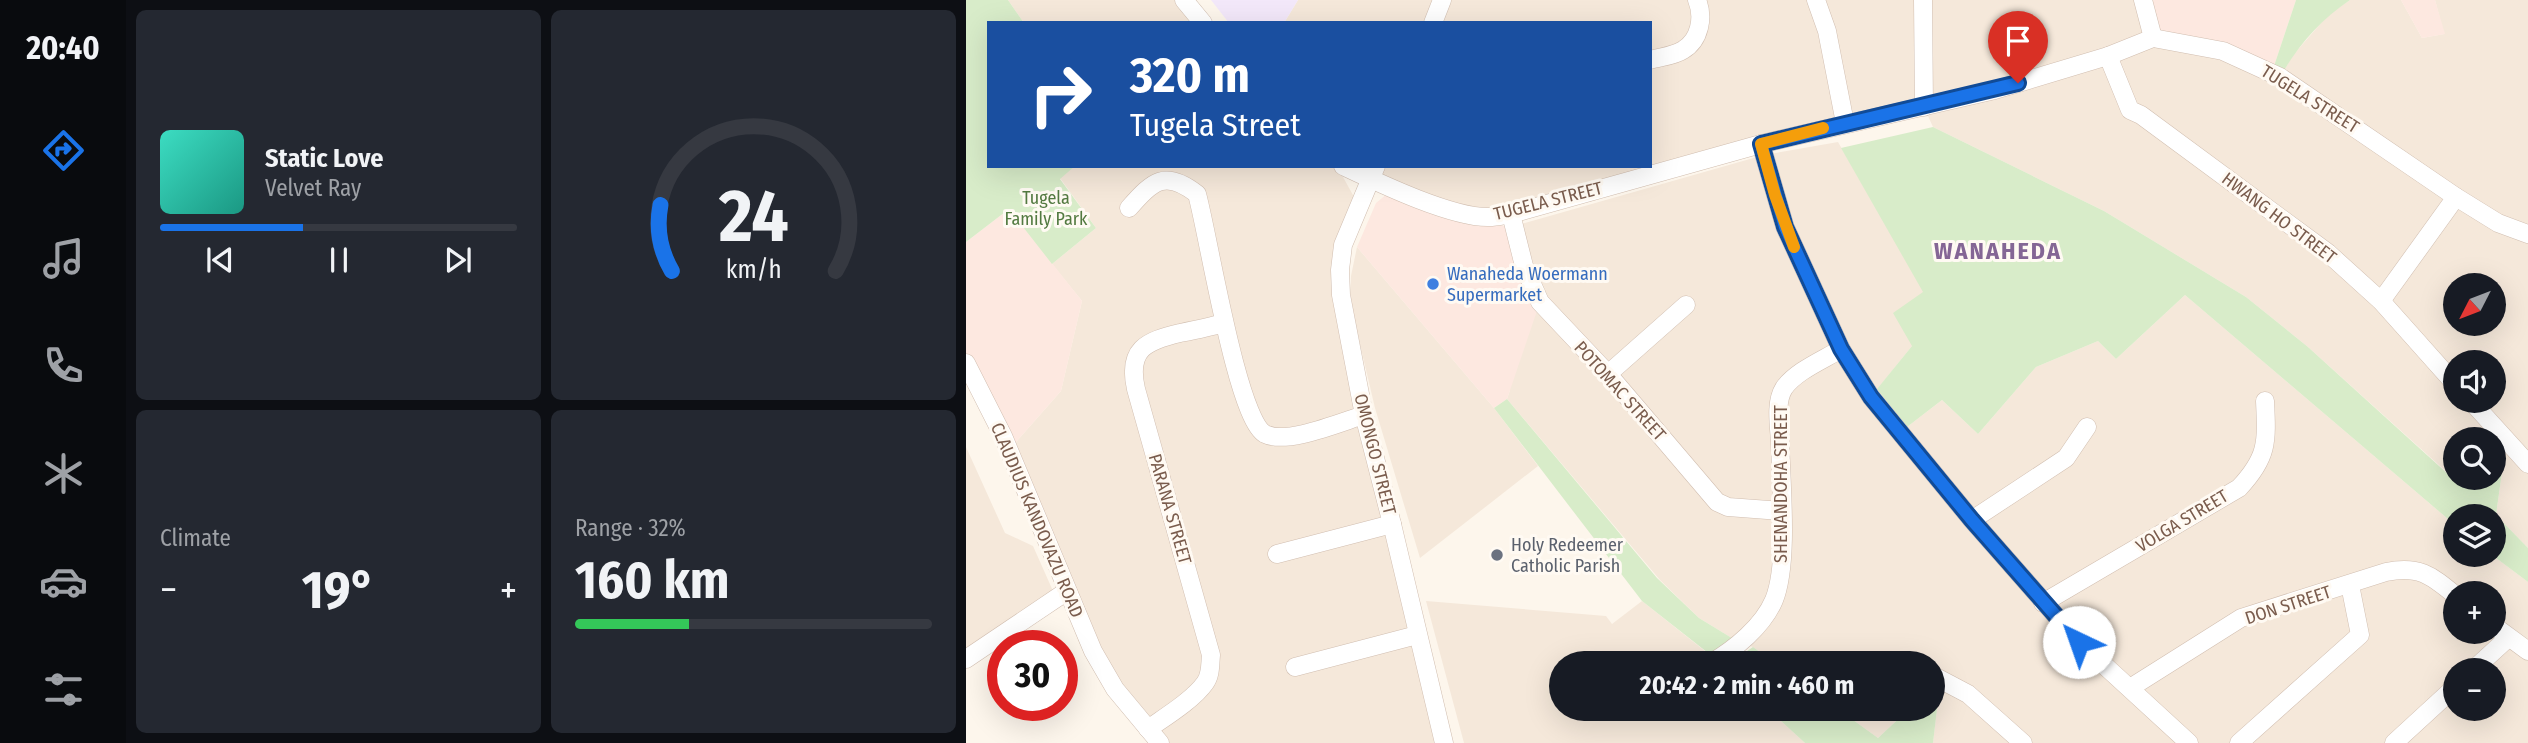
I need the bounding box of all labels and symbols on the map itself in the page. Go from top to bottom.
pin [1988,11,2048,83]
street label: TUGELA STREET [2257,60,2364,138]
street label: HWANG HO STREET [2217,168,2341,269]
street label: TUGELA STREET [1491,177,1605,225]
park label: Tugela Family Park [1005,187,1088,230]
district label: WANAHEDA [1934,237,2062,265]
place label: Wanaheda Woermann Supermarket [1447,263,1608,306]
north arrow [2443,273,2506,336]
marker: Wanaheda Woermann Supermarket [1425,276,1441,292]
street label: POTOMAC STREET [1570,337,1671,446]
street label: OMONGO STREET [1349,391,1401,517]
street label: SHENANDOHA STREET [1770,404,1792,563]
street label: CLAUDIUS KANDOVAZU ROAD [986,419,1088,621]
street label: PARANA STREET [1144,451,1196,567]
street label: VOLGA STREET [2132,485,2233,557]
place label: Holy Redeemer Catholic Parish [1511,534,1624,577]
marker: Holy Redeemer Catholic Parish [1489,547,1505,563]
street label: DON STREET [2242,581,2334,629]
position arrow [2042,605,2116,679]
speed limit sign: 30 [987,630,1078,721]

